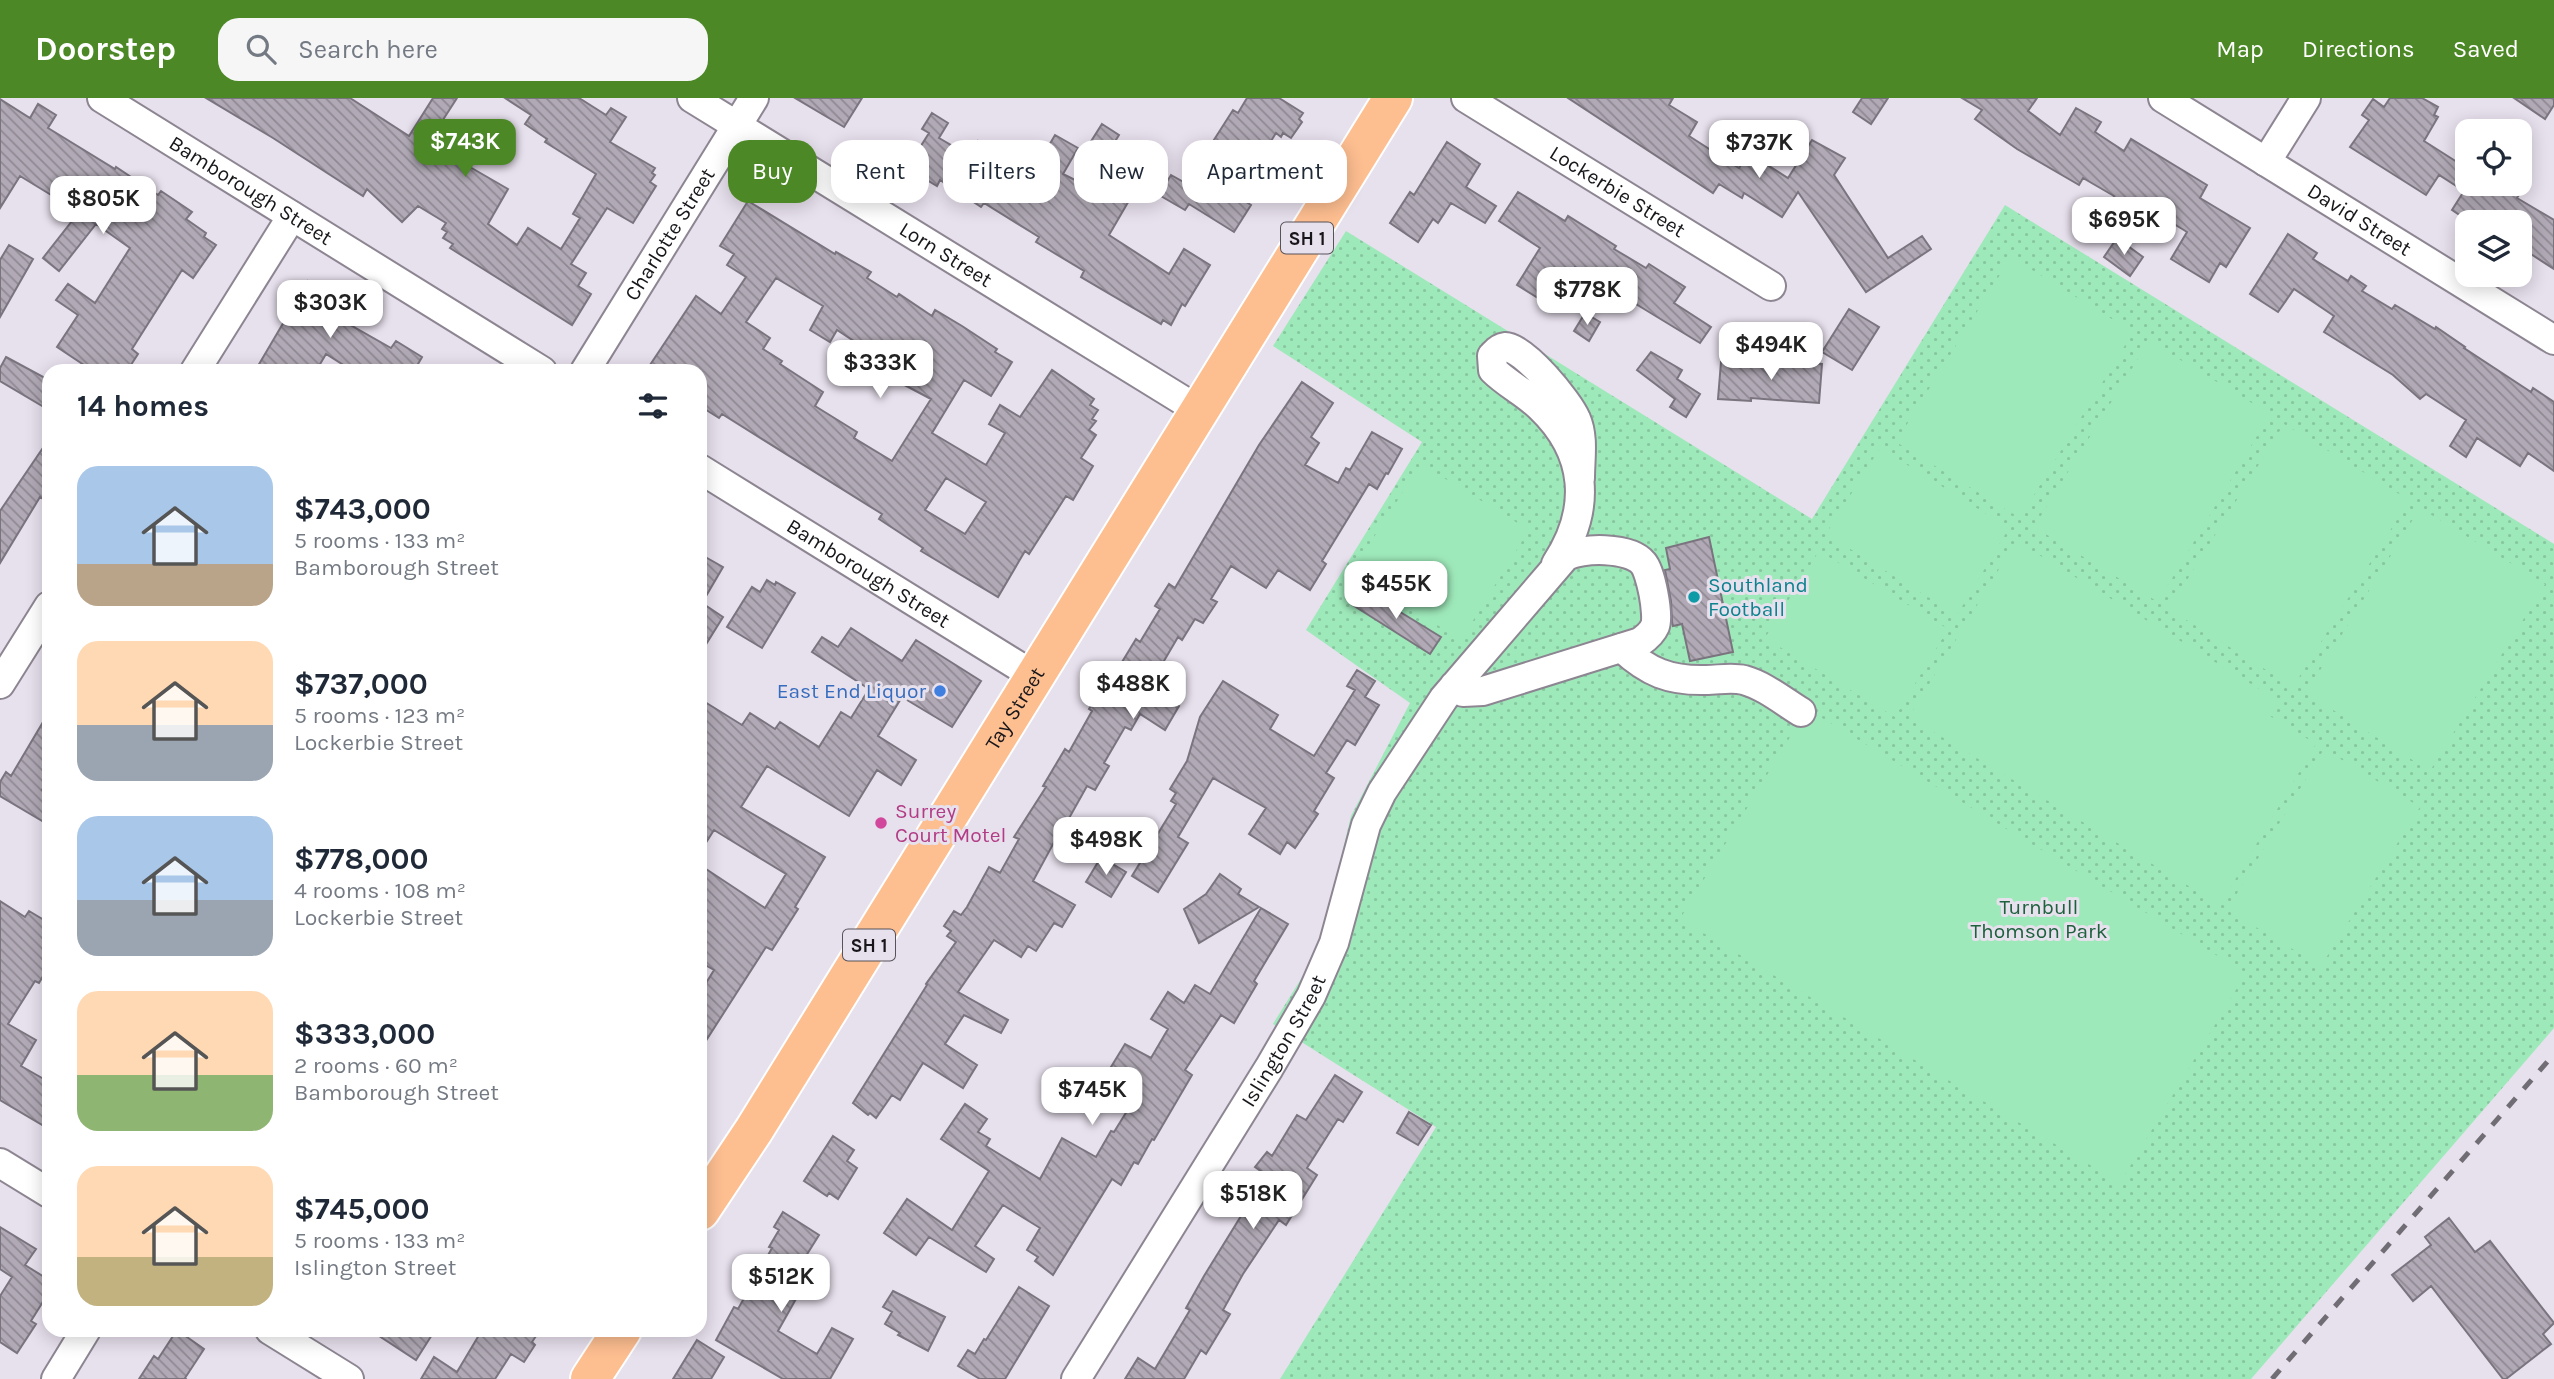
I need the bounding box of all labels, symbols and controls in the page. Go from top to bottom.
search box [218,18,708,81]
text: Doorstep [35,30,176,68]
icon: search [242,30,280,68]
text: Search here [298,34,438,65]
text: Map [2216,35,2264,63]
text: Directions [2302,35,2415,63]
text: Saved [2453,35,2519,63]
map controls [2455,119,2532,287]
button: locate [2455,119,2532,196]
pin: $743K [416,120,514,179]
pin: $737K [1710,120,1808,180]
text: $743K [430,128,500,155]
text: $737K [1725,129,1793,156]
street label: Bamborough Street [165,131,337,250]
chip: Buy [728,140,817,203]
chip: Rent [831,140,929,203]
chip: Filters [943,140,1060,203]
chip: New [1074,140,1168,203]
chip: Apartment [1182,140,1347,203]
street label: Lockerbie Street [1545,141,1690,242]
street label: Charlotte Street [620,163,720,305]
pin: $805K [54,176,152,236]
street label: David Street [2303,178,2416,261]
text: $805K [66,185,140,212]
pin: $695K [2075,198,2173,257]
text: $695K [2088,206,2160,233]
button: layers [2455,210,2532,287]
street label: Lorn Street [895,217,996,292]
road number: SH 1 [1281,222,1333,254]
pin: $778K [1538,268,1636,327]
text: $778K [1553,276,1621,303]
pin: $303K [281,280,379,340]
text: $303K [293,289,367,316]
pin: $494K [1722,322,1820,382]
text: $494K [1735,331,1807,358]
pin: $333K [831,341,929,400]
text: $333K [843,349,917,376]
icon: filters [634,387,672,425]
text: 14 homes [77,388,209,424]
text: $743,000 [294,491,431,527]
icon: home [133,494,217,578]
street label: Bamborough Street [782,514,954,633]
text: 5 rooms · 133 m² [294,527,466,554]
text: Bamborough Street [294,554,499,581]
pin: $455K [1347,561,1445,621]
text: $455K [1360,570,1432,597]
place label: Southland Football [1708,573,1808,621]
marker: Southland Football [1686,589,1702,605]
pin: $488K [1084,662,1182,721]
street label: Tay Street [980,663,1050,754]
text: $737,000 [294,666,428,702]
icon: home [133,669,217,753]
text: $488K [1096,670,1170,697]
place label: East End Liquor [777,679,926,703]
marker: East End Liquor [932,683,948,699]
text: 5 rooms · 123 m² [294,702,465,729]
text: Lockerbie Street [294,729,463,756]
place label: Surrey Court Motel [895,799,1006,847]
marker: Surrey Court Motel [873,815,889,831]
pin: $498K [1057,818,1155,877]
text: $498K [1069,826,1143,853]
text: $778,000 [294,841,428,877]
icon: home [133,844,217,928]
text: 4 rooms · 108 m² [294,877,466,904]
park label: Turnbull Thomson Park [1970,895,2108,943]
text: Lockerbie Street [294,904,463,931]
road number: SH 1 [843,930,895,960]
street label: Islington Street [1236,971,1331,1111]
text: $333,000 [294,1016,435,1052]
icon: home [133,1019,217,1103]
text: 2 rooms · 60 m² [294,1052,458,1079]
pin: $745K [1043,1068,1141,1127]
text: $745K [1057,1076,1127,1103]
text: Bamborough Street [294,1079,499,1106]
pin: $518K [1204,1172,1302,1231]
text: $518K [1219,1180,1287,1207]
text: $745,000 [294,1191,429,1227]
icon: home [133,1194,217,1278]
text: 5 rooms · 133 m² [294,1227,466,1254]
text: Islington Street [294,1254,456,1281]
pin: $512K [732,1254,830,1314]
text: $512K [748,1263,814,1290]

